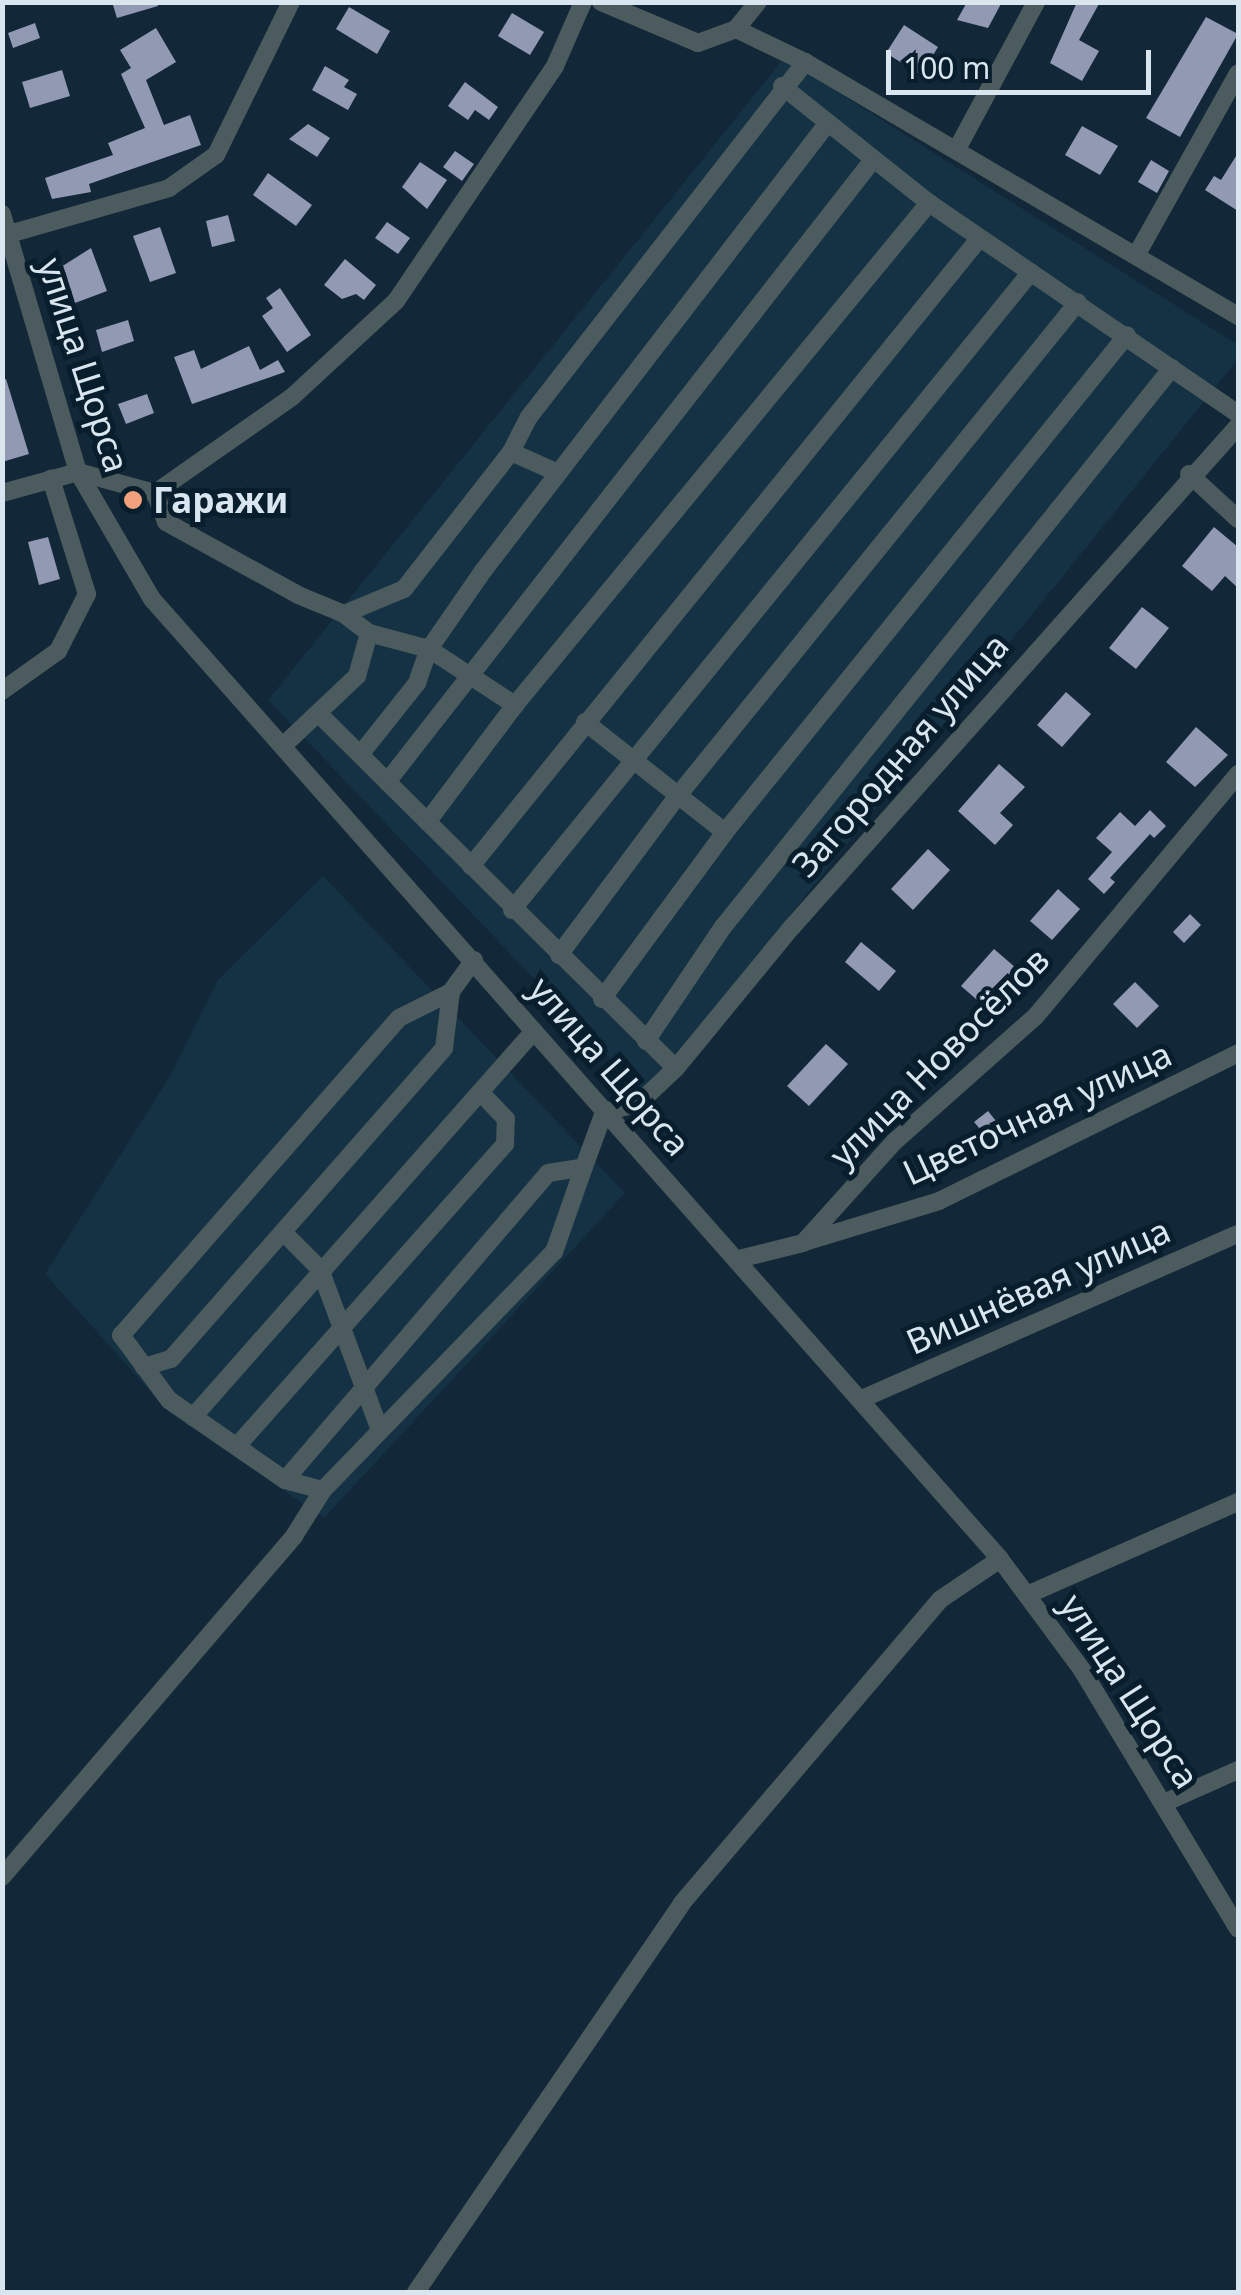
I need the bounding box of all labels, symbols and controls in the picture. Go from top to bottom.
scale bar [891,30,1156,92]
text: 100 m [903,47,990,88]
street label: улица Щорса [30,252,138,478]
place label: Гаражи [153,479,288,521]
marker: Гаражи [122,489,144,511]
street label: Загородная улица [783,625,1017,885]
street label: улица Новосёлов [821,939,1057,1175]
street label: улица Щорса [521,968,699,1164]
street label: Цветочная улица [896,1032,1178,1194]
street label: Вишнёвая улица [900,1209,1176,1363]
street label: улица Щорса [1052,1586,1208,1796]

